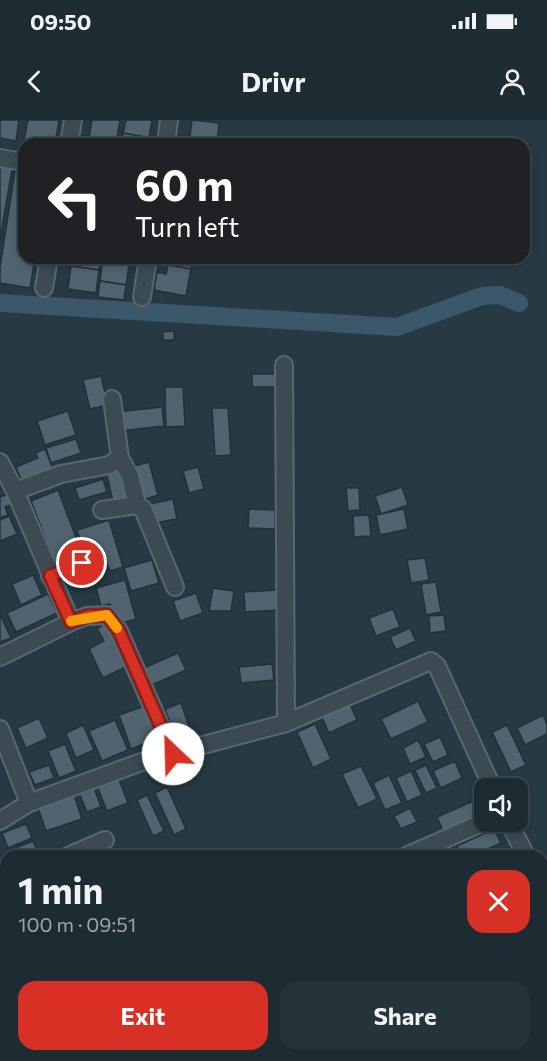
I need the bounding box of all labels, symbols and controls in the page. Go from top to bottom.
text: 09:50 [30,8,91,35]
icon: back [18,65,51,98]
text: Drivr [241,65,306,98]
icon: person [496,65,529,98]
text: 60 m [135,158,234,210]
icon: left [36,162,114,240]
text: Turn left [135,210,239,243]
pin [56,537,107,588]
icon: arrive [65,546,98,579]
position arrow [141,722,205,786]
map controls [474,778,528,832]
button: sound [474,778,528,832]
text: 1 min [18,867,103,911]
button: close [467,870,530,933]
text: 100 m · 09:51 [18,912,136,936]
button: Exit [18,981,268,1050]
button: Share [280,981,530,1050]

